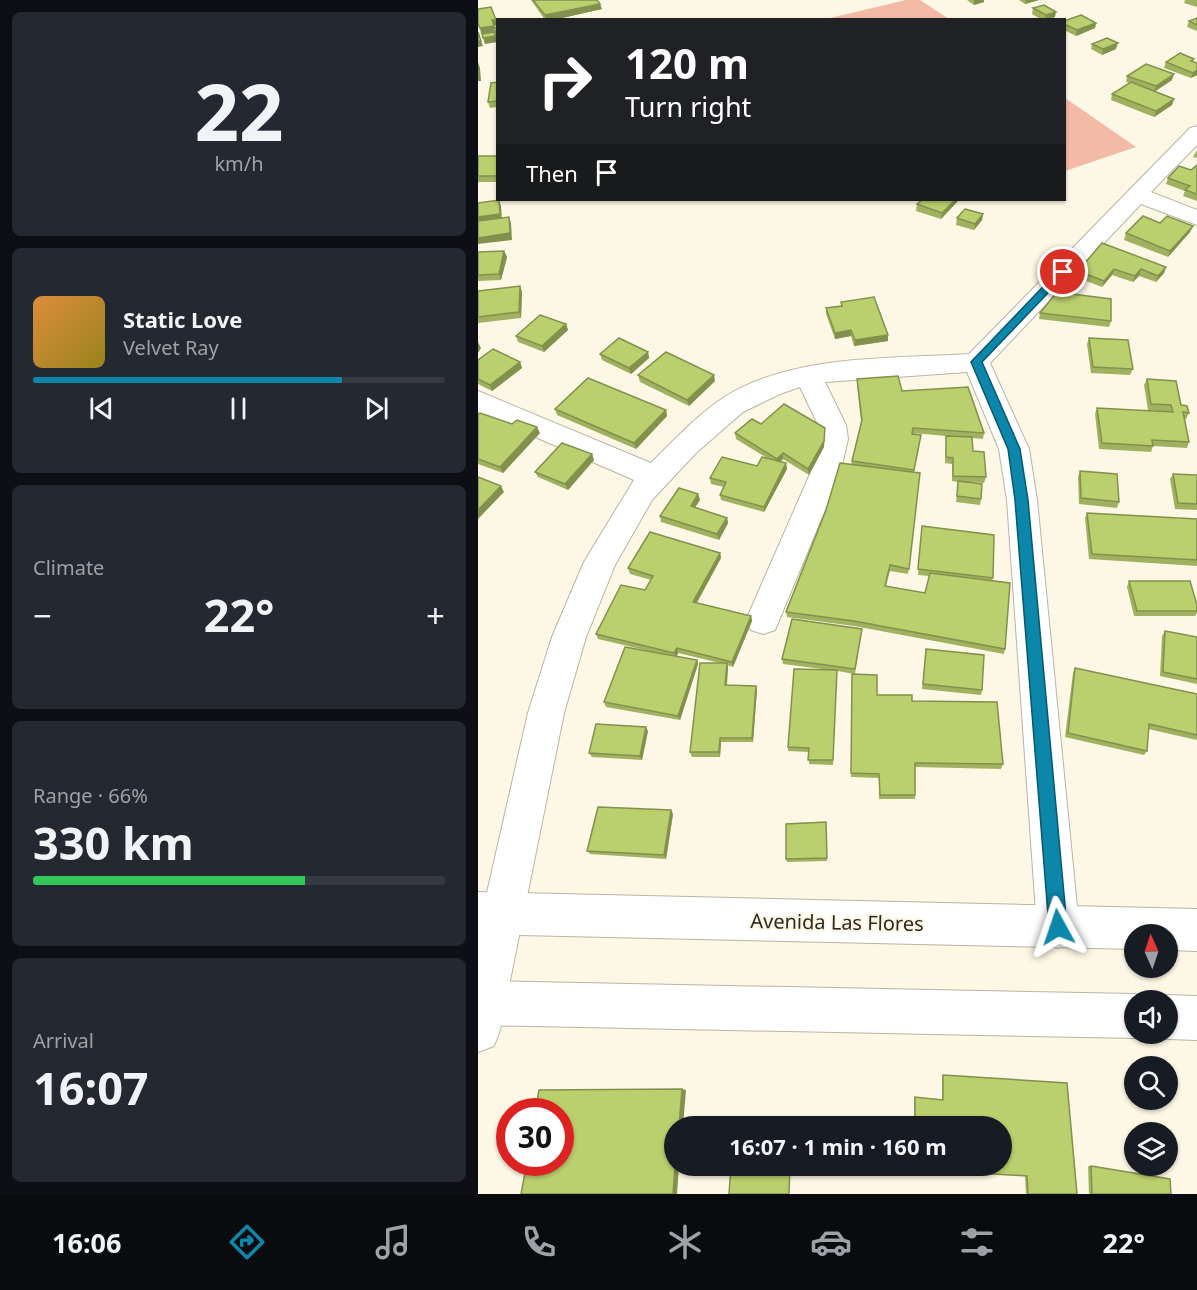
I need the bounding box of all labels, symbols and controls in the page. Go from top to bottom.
text: 120 m [625,34,749,91]
icon: right [526,42,604,120]
text: 22 [194,58,284,164]
text: Turn right [625,88,751,125]
text: km/h [214,150,264,177]
icon: arrive [590,156,623,189]
text: Then [526,158,578,188]
pin [1037,246,1088,297]
icon: arrive [1046,255,1079,288]
text: Static Love [123,304,242,334]
text: Velvet Ray [123,334,219,361]
icon: previous [85,392,118,425]
icon: pause [222,392,255,425]
icon: next [360,392,393,425]
text: Climate [33,554,104,581]
text: 22° [204,584,274,645]
text: − [33,593,52,638]
text: + [426,593,445,638]
text: Range · 66% [33,782,148,809]
text: 330 km [33,812,194,873]
position arrow [1026,895,1090,959]
street label: Avenida Las Flores [750,907,924,937]
north arrow [1124,924,1178,978]
map controls [1124,924,1178,1176]
button: sound [1124,990,1178,1044]
text: Arrival [33,1027,94,1054]
button: search [1124,1056,1178,1110]
text: 16:07 [33,1057,149,1118]
speed limit sign: 30 [496,1098,574,1176]
button: layers [1124,1122,1178,1176]
text: 16:07 · 1 min · 160 m [729,1131,947,1161]
icon: directions [226,1221,268,1263]
icon: music [372,1221,414,1263]
icon: phone [518,1221,560,1263]
icon: climate [664,1221,706,1263]
icon: car [810,1221,852,1263]
icon: filters [956,1221,998,1263]
text: 16:06 [52,1224,121,1261]
text: 22° [1103,1224,1145,1261]

